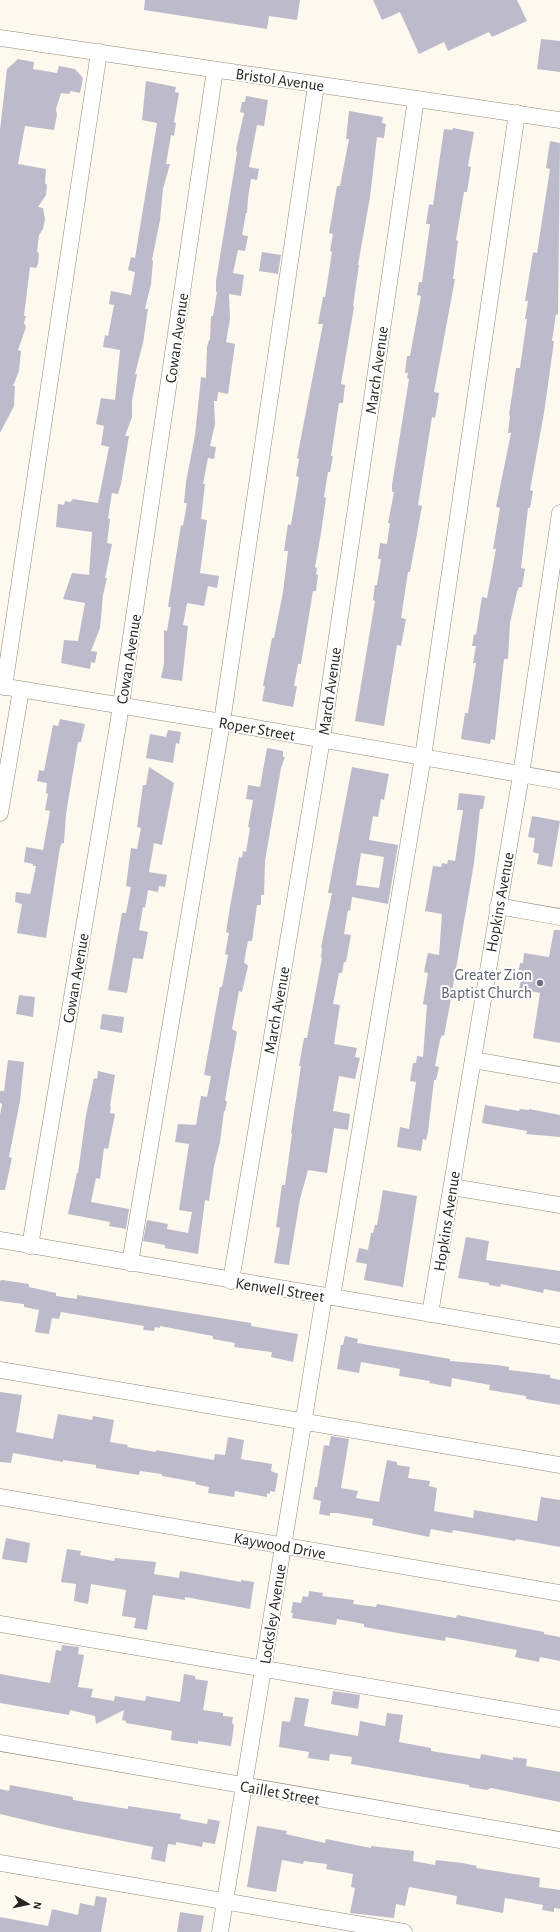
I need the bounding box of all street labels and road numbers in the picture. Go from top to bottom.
street label: Bristol Avenue [234,66,325,94]
street label: Cowan Avenue [163,292,191,384]
street label: March Avenue [363,325,391,415]
street label: Cowan Avenue [114,613,144,705]
street label: March Avenue [316,646,344,736]
street label: Roper Street [217,714,296,744]
street label: Hopkins Avenue [483,851,517,953]
street label: Cowan Avenue [60,932,92,1024]
street label: March Avenue [261,965,293,1055]
street label: Hopkins Avenue [431,1170,463,1272]
street label: Kenwell Street [234,1275,325,1305]
street label: Kaywood Drive [232,1530,327,1563]
street label: Locksley Avenue [257,1563,290,1665]
street label: Caillet Street [239,1778,321,1808]

